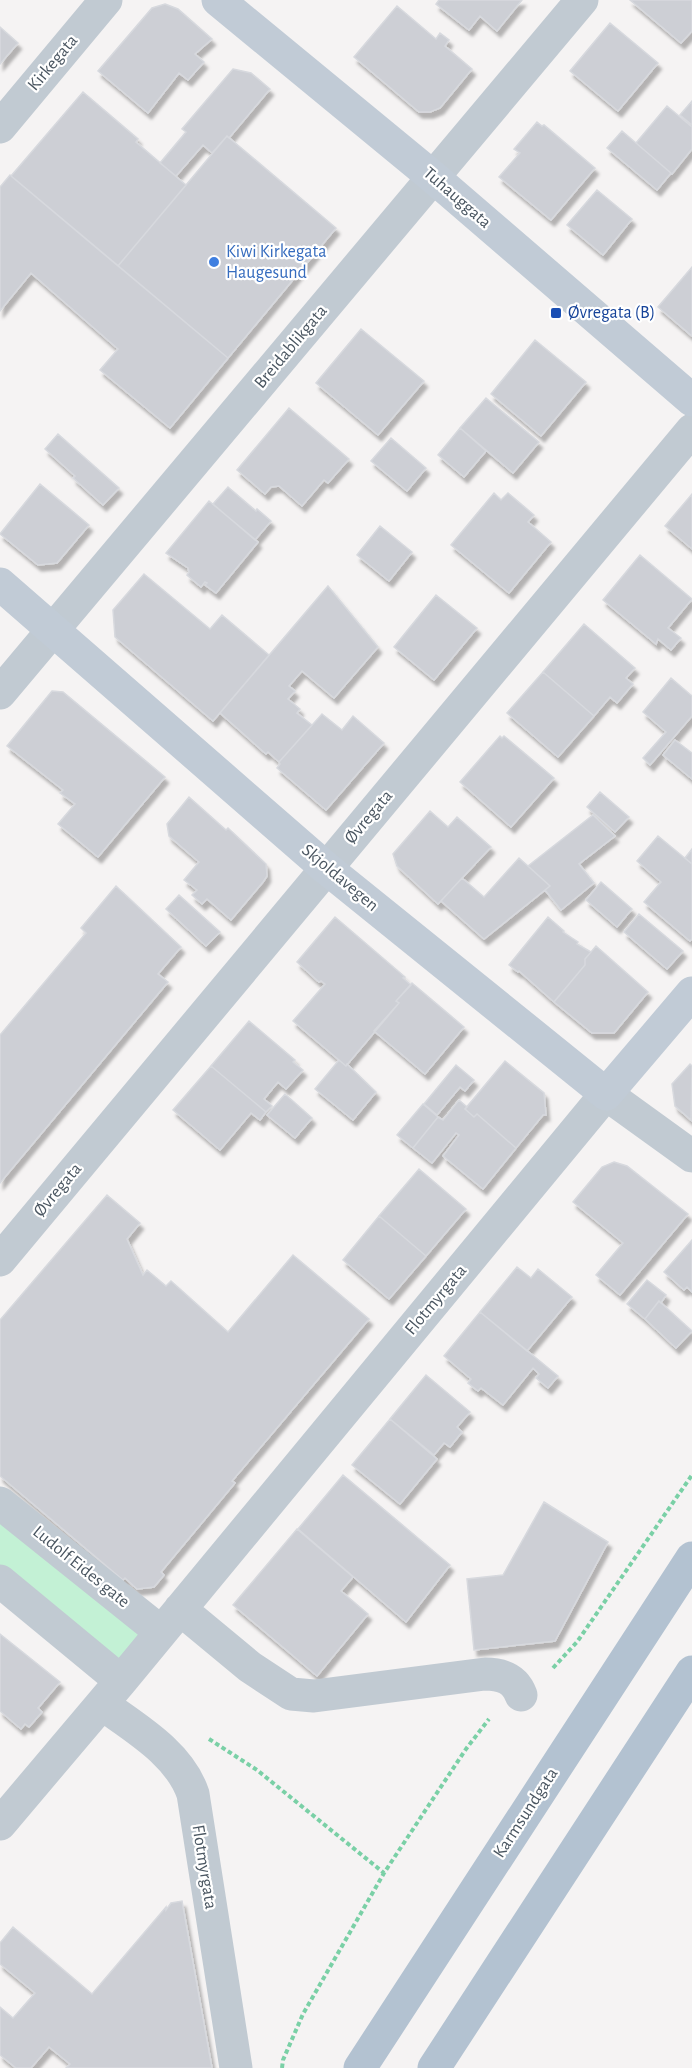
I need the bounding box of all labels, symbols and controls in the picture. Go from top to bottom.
street label: Kirkegata [25,32,81,94]
street label: Tuhauggata [420,164,494,232]
place label: Kiwi Kirkegata Haugesund [226,243,327,282]
marker: Kiwi Kirkegata Haugesund [207,255,221,269]
street label: Breidablikgata [251,302,331,392]
place label: Øvregata (B) [568,304,655,322]
marker: Øvregata (B) [549,306,563,320]
street label: Øvregata [342,787,396,847]
street label: Skjoldavegen [298,841,382,915]
street label: Øvregata [31,1160,85,1220]
street label: Flotmyrgata [402,1262,470,1338]
street label: Ludolf Eides gate [29,1523,133,1611]
street label: Karmsundgata [490,1765,562,1861]
street label: Flotmyrgata [188,1823,220,1911]

